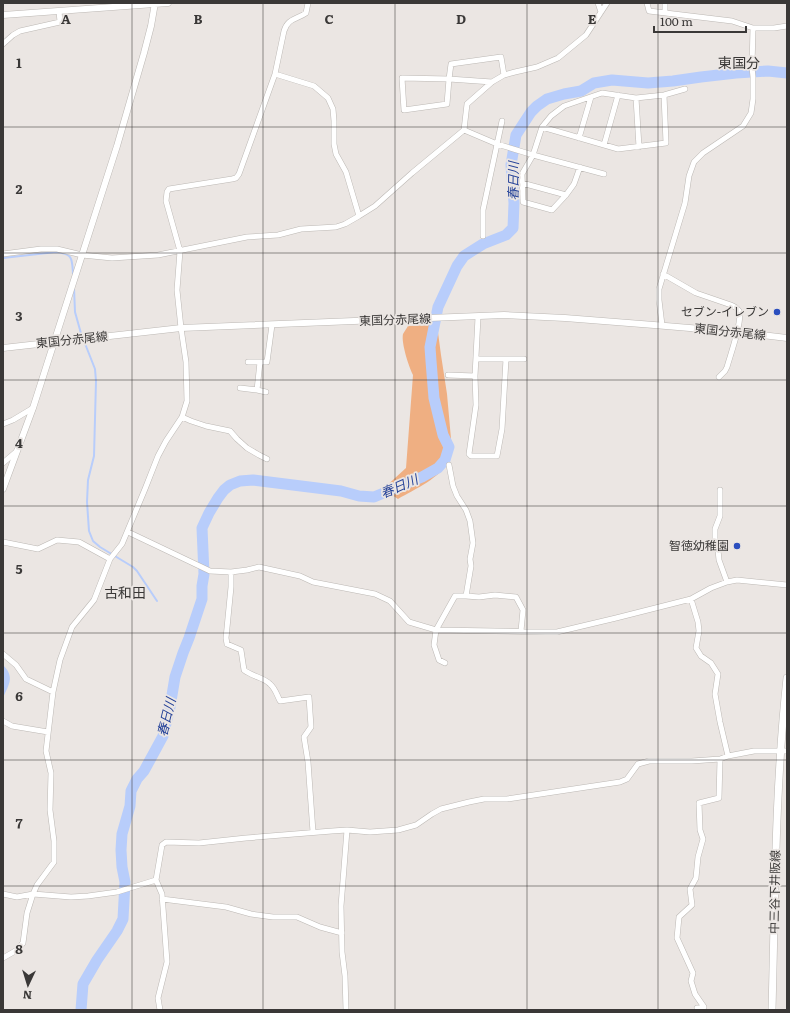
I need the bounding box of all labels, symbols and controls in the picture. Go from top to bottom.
scale bar [654,8,746,34]
text: A [61,9,71,28]
text: B [194,9,203,28]
text: C [324,9,334,28]
text: D [456,9,466,28]
text: E [588,9,597,28]
text: 100 m [660,12,693,30]
district label: 東国分 [718,52,760,72]
text: 1 [16,53,22,72]
water label: 春日川 [503,159,522,201]
text: 2 [16,179,23,198]
place label: セブン-イレブン [681,302,769,320]
text: 3 [15,306,23,325]
marker: セブン-イレブン [772,307,782,317]
street label: 東国分赤尾線 [359,309,431,329]
street label: 東国分赤尾線 [693,318,767,344]
street label: 東国分赤尾線 [35,326,109,352]
text: 4 [15,433,23,452]
water label: 春日川 [377,468,422,502]
place label: 智徳幼稚園 [669,536,729,554]
marker: 智徳幼稚園 [732,541,742,551]
text: 5 [15,559,23,578]
district label: 古和田 [104,582,146,602]
text: 6 [15,686,23,705]
water label: 春日川 [152,694,180,738]
text: 7 [15,813,23,832]
street label: 中三谷下井阪線 [764,850,784,934]
text: 8 [15,939,23,958]
north arrow [8,965,48,1005]
text: N [22,988,32,1004]

